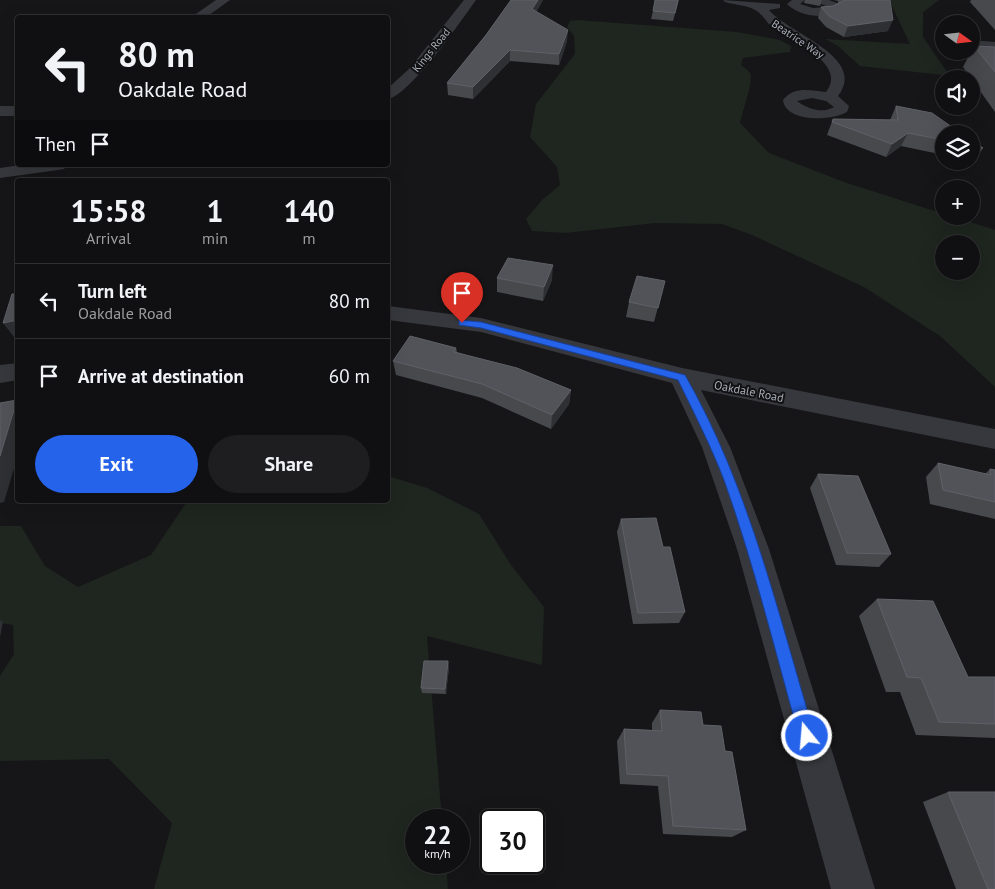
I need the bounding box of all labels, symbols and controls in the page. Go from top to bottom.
north arrow [935,15,980,60]
map controls [935,15,980,280]
street label: Beatrice Way [769,16,828,62]
street label: Kings Road [409,25,453,75]
text: 80 m [118,31,195,77]
icon: left [35,35,100,100]
button: sound [935,70,980,115]
text: Oakdale Road [118,75,247,103]
button: layers [935,125,980,170]
icon: arrive [86,130,114,158]
text: Then [35,132,76,156]
button: + [935,180,980,225]
text: 15:58 [70,191,147,230]
text: 1 [207,191,224,230]
text: 140 [283,191,335,230]
text: Arrival [86,228,131,248]
text: min [202,228,228,248]
text: m [303,228,316,248]
button: − [935,235,980,280]
pin [441,272,483,323]
text: Turn left [78,279,147,303]
icon: arrive [448,279,476,307]
icon: left [35,287,63,315]
text: 80 m [329,289,370,313]
text: Oakdale Road [78,303,172,323]
icon: arrive [35,362,63,390]
text: Arrive at destination [78,364,244,388]
text: 60 m [329,364,370,388]
street label: Oakdale Road [713,377,785,405]
button: Exit [35,435,198,493]
button: Share [208,435,370,493]
position arrow [780,709,832,761]
speed limit sign: 30 [480,809,545,874]
text: 22 [423,819,452,851]
text: km/h [424,846,451,861]

